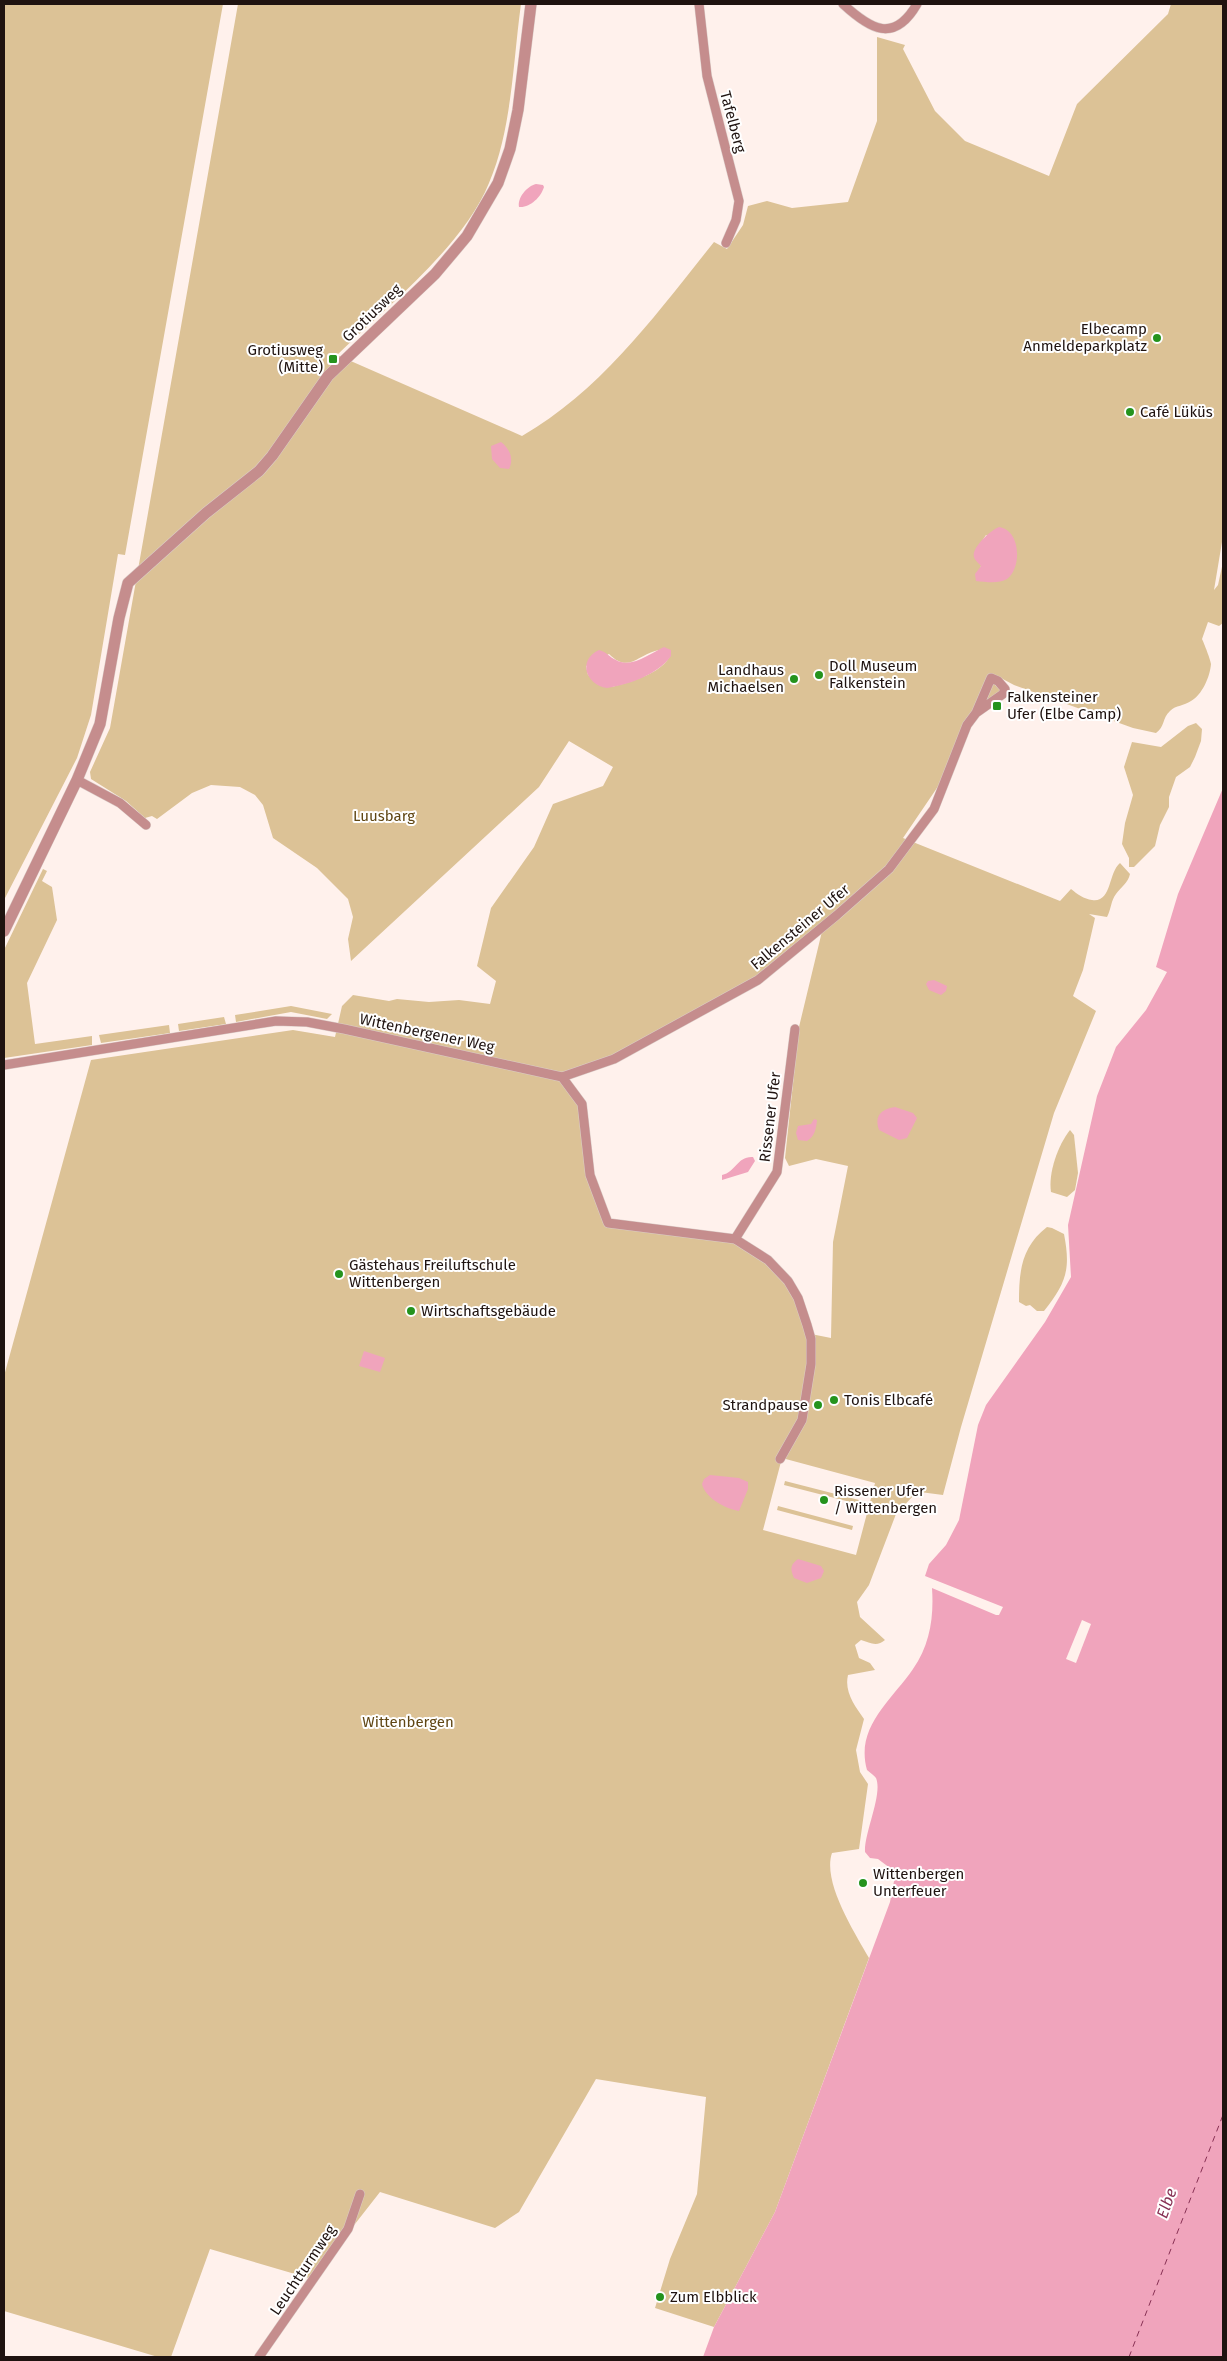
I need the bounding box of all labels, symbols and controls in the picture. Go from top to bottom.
street label: Tafelberg [716,89,750,155]
street label: Grotiusweg [339,280,406,346]
place label: Elbecamp Anmeldeparkplatz [1023,320,1147,355]
marker: Elbecamp Anmeldeparkplatz [1151,332,1163,344]
place label: Grotiusweg (Mitte) [247,341,323,376]
marker: Grotiusweg (Mitte) [327,353,339,365]
place label: Café Lüküs [1140,403,1213,421]
marker: Café Lüküs [1124,406,1136,418]
place label: Doll Museum Falkenstein [829,657,917,692]
place label: Landhaus Michaelsen [707,661,784,696]
marker: Doll Museum Falkenstein [813,669,825,681]
marker: Landhaus Michaelsen [788,673,800,685]
place label: Falkensteiner Ufer (Elbe Camp) [1007,688,1121,723]
marker: Falkensteiner Ufer (Elbe Camp) [991,700,1003,712]
park label: Luusbarg [353,807,415,825]
street label: Falkensteiner Ufer [747,880,853,974]
street label: Wittenbergener Weg [358,1010,496,1056]
street label: Rissener Ufer [756,1071,784,1163]
place label: Gästehaus Freiluftschule Wittenbergen [349,1256,516,1291]
marker: Gästehaus Freiluftschule Wittenbergen [333,1268,345,1280]
place label: Wirtschaftsgebäude [421,1302,556,1320]
marker: Wirtschaftsgebäude [405,1305,417,1317]
place label: Tonis Elbcafé [844,1391,933,1409]
marker: Tonis Elbcafé [828,1394,840,1406]
place label: Strandpause [722,1396,808,1414]
marker: Strandpause [812,1399,824,1411]
place label: Rissener Ufer / Wittenbergen [834,1482,937,1517]
marker: Rissener Ufer / Wittenbergen [818,1494,830,1506]
park label: Wittenbergen [362,1713,454,1731]
place label: Wittenbergen Unterfeuer [873,1865,964,1900]
marker: Wittenbergen Unterfeuer [857,1877,869,1889]
water label: Elbe [1152,2186,1181,2221]
street label: Leuchtturmweg [266,2221,340,2319]
place label: Zum Elbblick [670,2288,757,2306]
marker: Zum Elbblick [654,2291,666,2303]

